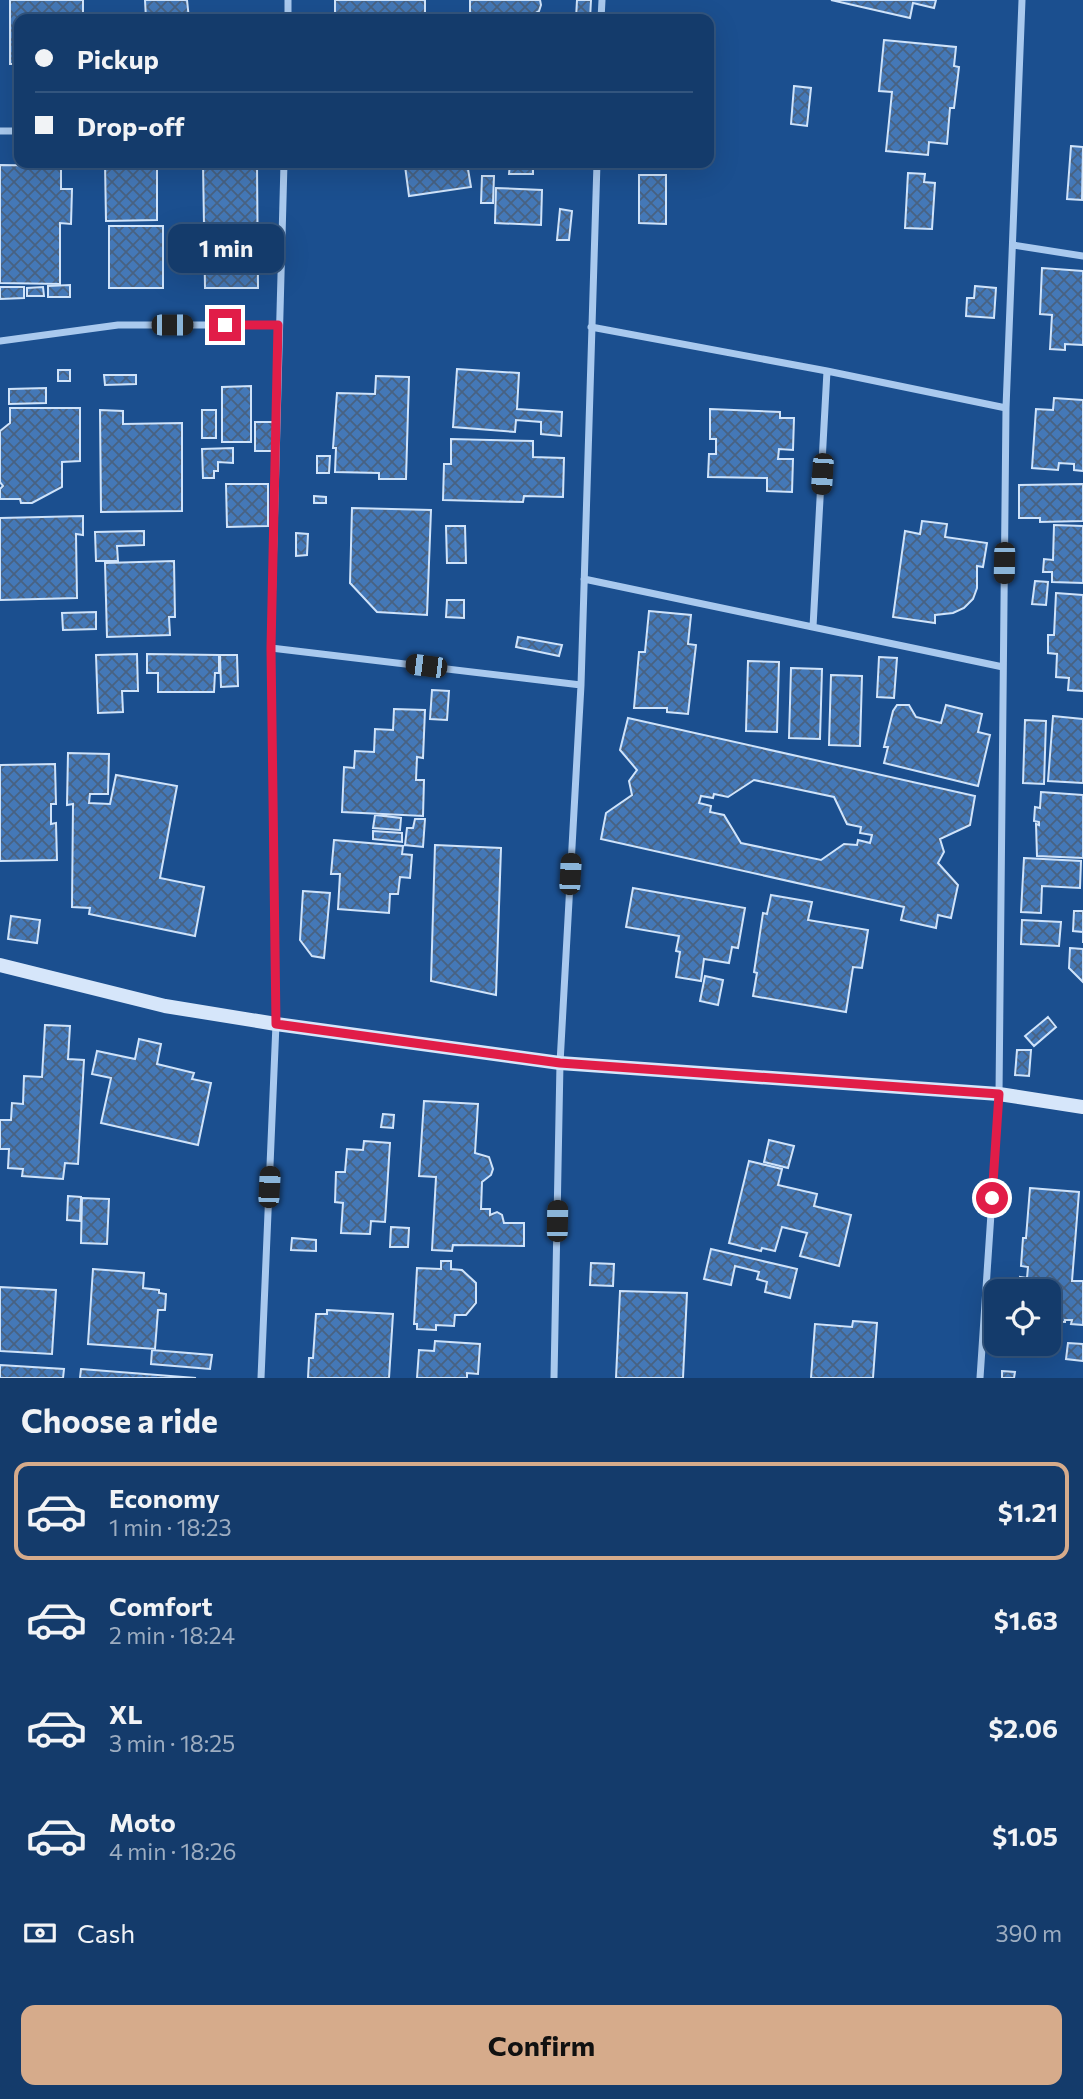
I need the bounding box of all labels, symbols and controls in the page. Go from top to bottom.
text: Pickup [77,43,159,74]
text: Drop-off [77,110,184,141]
callout: 1 min [167,224,283,272]
text: 1 min [199,234,253,262]
route end [209,309,241,341]
car [152,315,194,336]
car [811,452,834,496]
car [994,542,1015,584]
car [404,653,449,679]
car [559,852,582,896]
car [258,1165,281,1209]
route start [976,1182,1008,1214]
car [547,1200,568,1242]
map controls [984,1279,1061,1356]
button: locate [984,1279,1061,1356]
text: Choose a ride [21,1400,218,1440]
icon: car [25,1480,88,1543]
text: Economy [109,1482,220,1513]
text: $1.21 [998,1496,1058,1527]
text: 1 min · 18:23 [109,1513,232,1541]
icon: car [25,1588,88,1651]
text: Comfort [109,1590,212,1621]
text: $1.63 [994,1604,1058,1635]
text: 2 min · 18:24 [109,1621,235,1649]
icon: car [25,1696,88,1759]
text: XL [109,1698,143,1729]
text: $2.06 [988,1712,1058,1743]
text: 3 min · 18:25 [109,1729,235,1757]
icon: car [25,1804,88,1867]
text: Moto [109,1806,176,1837]
text: $1.05 [992,1820,1058,1851]
text: 4 min · 18:26 [109,1837,236,1865]
icon: cash [21,1914,59,1952]
text: Cash [77,1917,135,1948]
text: 390 m [995,1919,1062,1947]
button: Confirm [21,2005,1062,2085]

